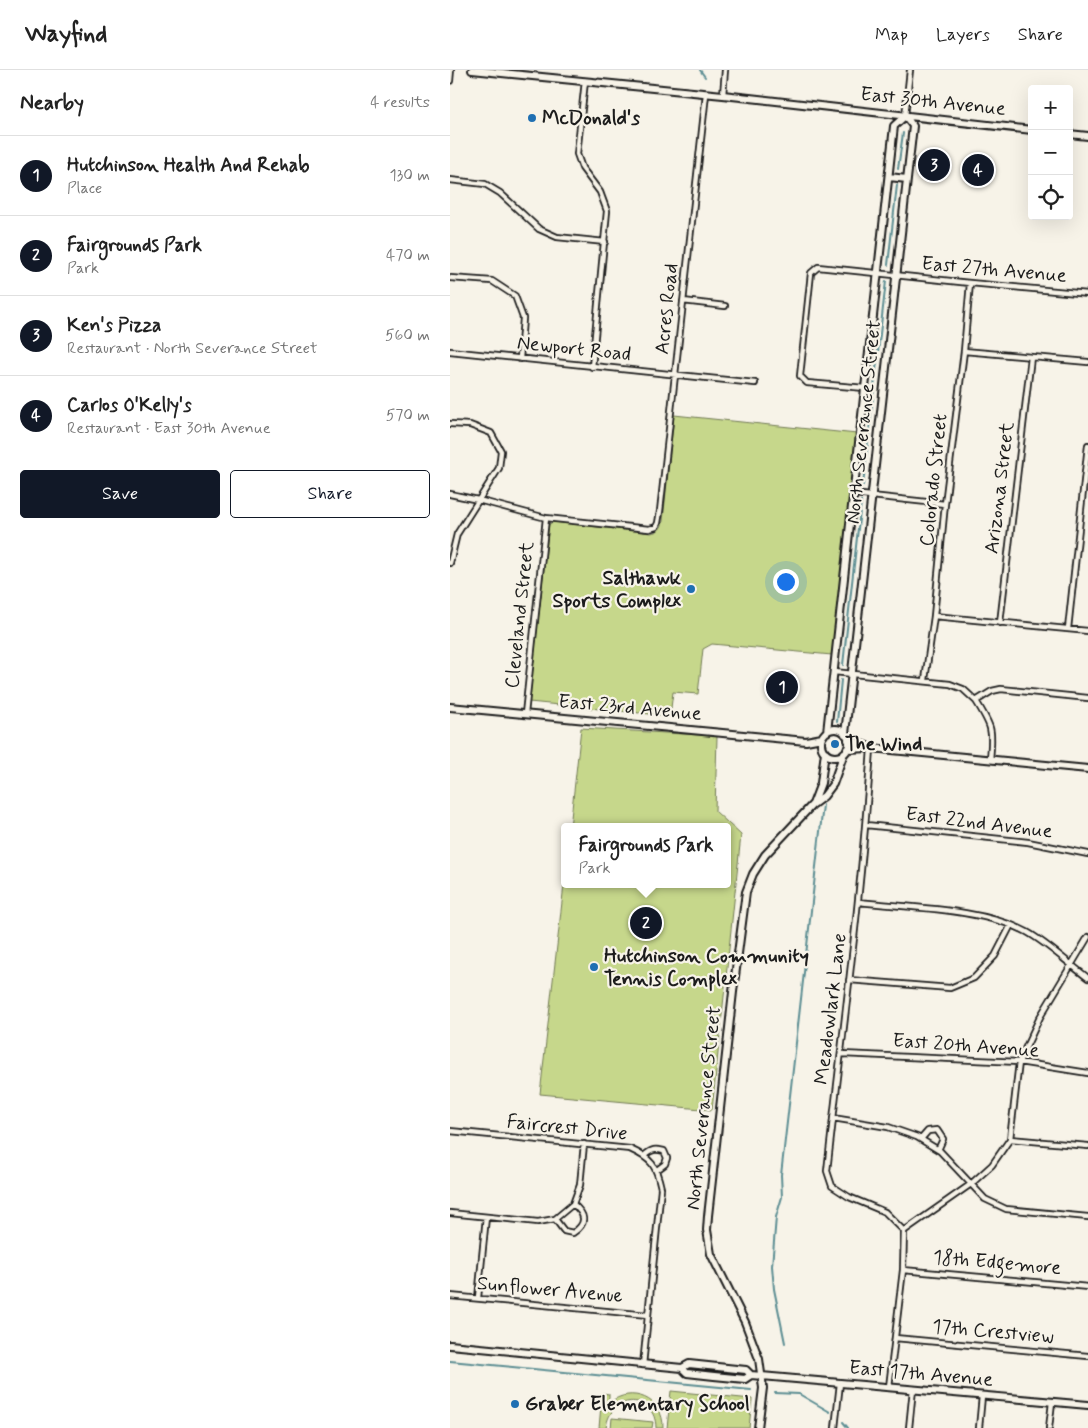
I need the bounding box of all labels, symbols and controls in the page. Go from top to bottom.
text: Wayfind [25,19,107,50]
text: Map [875,23,908,47]
text: Layers [936,23,990,47]
text: Share [1018,23,1063,47]
street label: East 30th Avenue [859,81,1007,123]
map controls [1028,85,1073,220]
button: + [1028,85,1073,130]
text: Nearby [20,89,84,117]
text: 4 results [370,92,430,113]
place label: McDonald's [542,105,640,132]
marker: McDonald's [526,112,538,124]
button: − [1028,130,1073,175]
pin: 3 [918,146,950,184]
pin: 4 [962,151,994,189]
text: Hutchinson Health And Rehab [67,153,309,178]
text: 1 [32,165,40,186]
text: 130 m [389,165,430,186]
button: locate [1028,175,1073,220]
text: Place [67,178,102,199]
text: Fairgrounds Park [67,233,202,258]
text: 2 [32,245,40,266]
text: 470 m [386,245,430,266]
street label: East 27th Avenue [920,250,1068,290]
text: Park [67,258,99,279]
street label: Acres Road [649,262,685,356]
text: Ken's Pizza [67,313,161,338]
street label: North Severance Street [840,319,888,525]
text: 3 [32,325,40,346]
text: 560 m [385,325,430,346]
street label: Newport Road [516,330,632,368]
text: Restaurant · North Severance Street [67,338,318,359]
text: Carlos O'Kelly's [67,393,192,418]
text: 4 [31,405,41,426]
text: 570 m [386,405,430,426]
street label: Colorado Street [914,412,954,548]
text: Restaurant · East 30th Avenue [67,418,271,439]
street label: Arizona Street [979,420,1022,556]
button: Save [20,470,220,518]
button: Share [230,470,430,518]
street label: Cleveland Street [499,540,541,690]
place label: Salthawk Sports Complex [552,565,682,615]
your location [773,569,799,595]
marker: Salthawk Sports Complex [685,583,697,595]
pin: 1 [766,668,798,706]
street label: East 23rd Avenue [557,688,703,728]
place label: The Wind [845,731,922,758]
marker: The Wind [829,738,841,750]
street label: East 22nd Avenue [904,801,1054,845]
popup [561,823,731,888]
text: Fairgrounds Park [579,833,713,858]
text: Park [579,858,610,879]
pin: 2 [630,904,662,942]
street label: Meadowlark Lane [808,932,854,1086]
place label: Hutchinson Community Tennis Complex [604,943,809,993]
marker: Hutchinson Community Tennis Complex [588,961,600,973]
street label: North Severance Street [680,1005,728,1211]
street label: East 20th Avenue [892,1027,1040,1065]
street label: Faircrest Drive [505,1108,629,1148]
street label: 18th Edgemore [932,1244,1062,1284]
street label: Sunflower Avenue [476,1270,624,1310]
street label: 17th Crestview [931,1313,1055,1351]
street label: East 17th Avenue [848,1354,994,1394]
place label: Graber Elementary School [525,1391,750,1418]
marker: Graber Elementary School [509,1398,521,1410]

